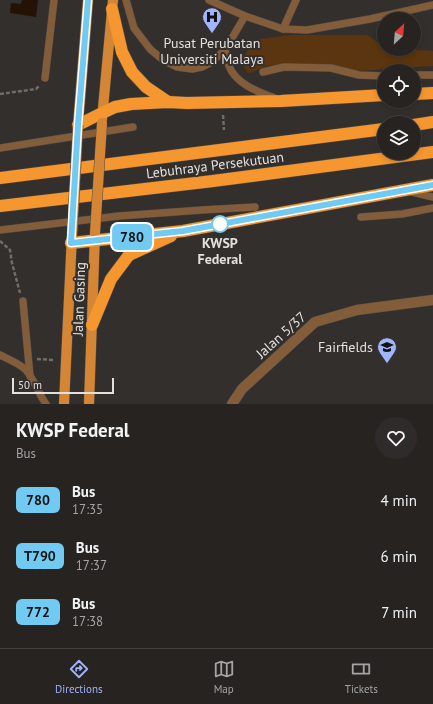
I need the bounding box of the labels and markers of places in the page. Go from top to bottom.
hospital icon: Pusat Perubatan Universiti Malaya [201,6,223,34]
place label: Pusat Perubatan Universiti Malaya [160,34,264,68]
marker: KWSP Federal [211,215,229,233]
place label: KWSP Federal [198,234,243,268]
school or university icon: Fairfields [376,336,398,364]
place label: Fairfields [318,338,373,356]

